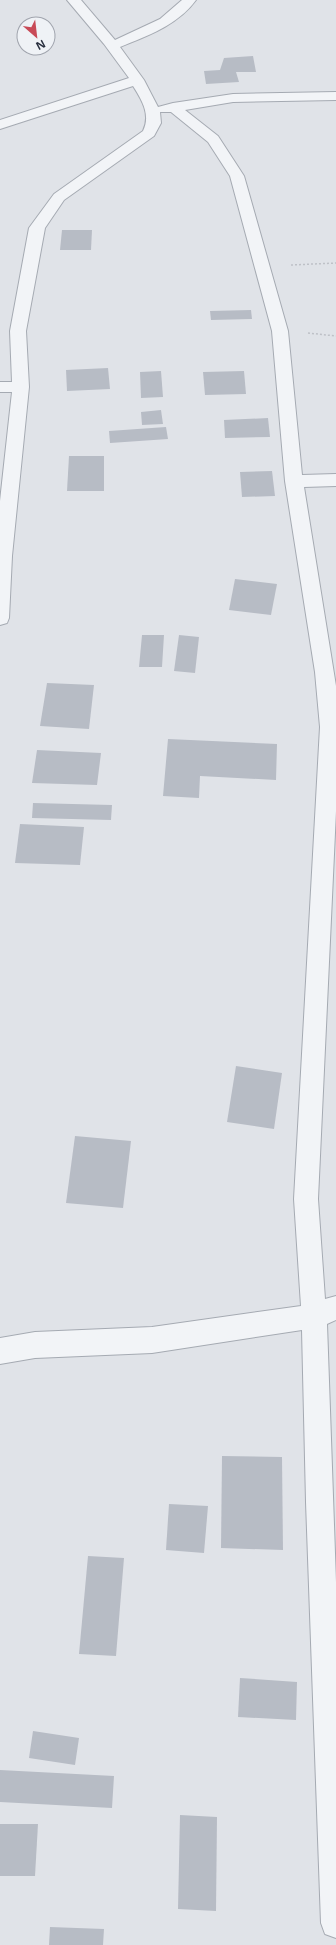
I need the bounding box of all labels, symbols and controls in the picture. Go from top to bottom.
north arrow [16,16,56,56]
text: N [33,37,48,54]

